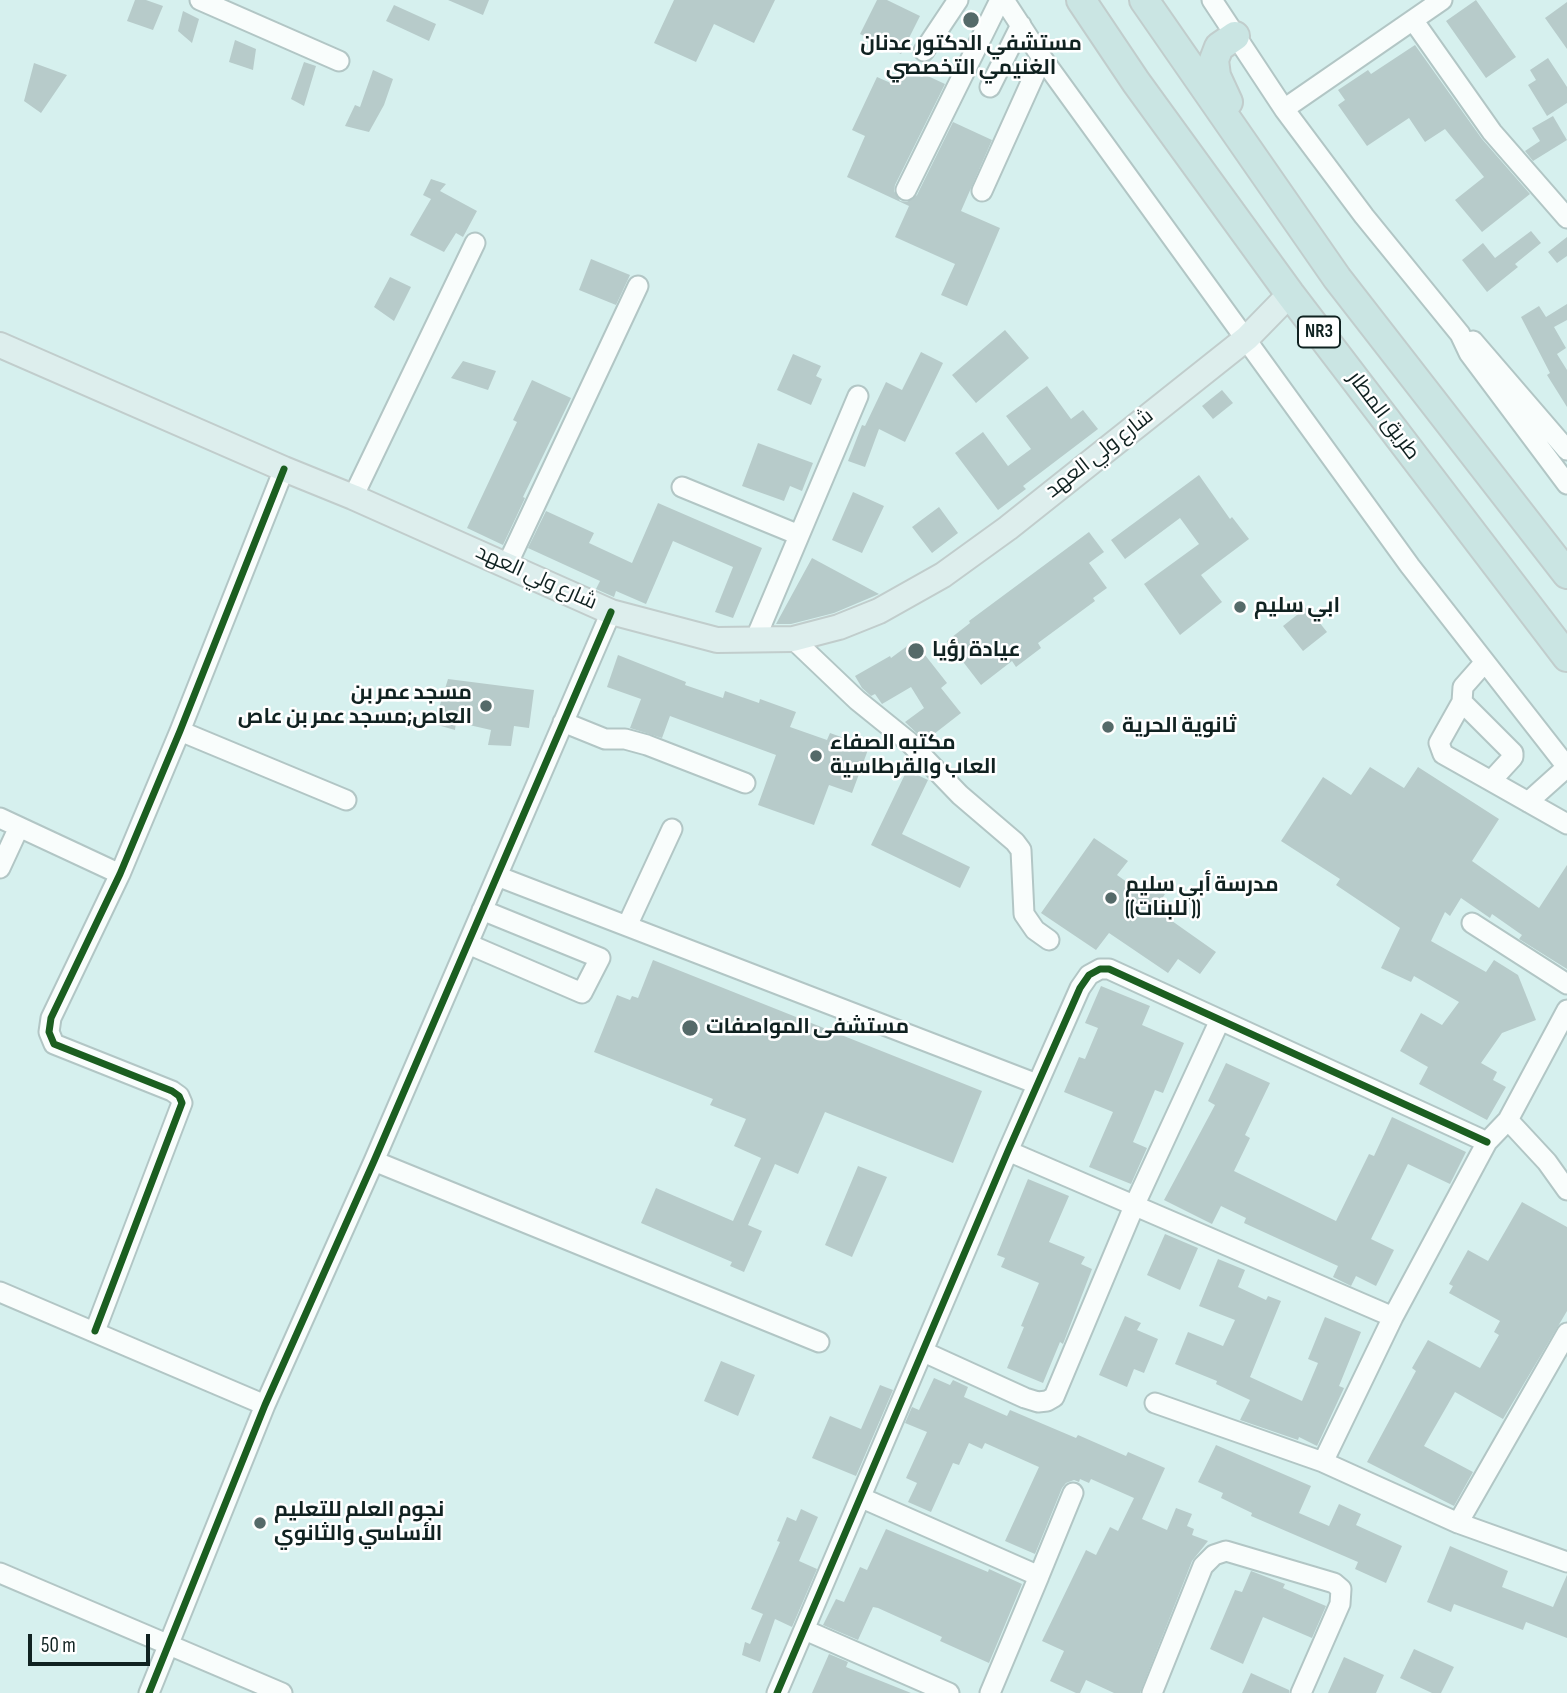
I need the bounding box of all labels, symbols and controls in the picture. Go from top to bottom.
marker: مستشفي الدكتور عدنان الغنيمي التخصصي [961,10,981,30]
place label: مستشفي الدكتور عدنان الغنيمي التخصصي [860,32,1082,82]
road number: NR3 [1298,316,1340,348]
street label: طريق المطار [1342,367,1424,465]
street label: شارع ولي العهد [1041,404,1159,504]
street label: شارع ولي العهد [471,540,601,616]
place label: ابي سليم [1254,594,1340,620]
marker: ابي سليم [1232,599,1248,615]
place label: عيادة رؤيا [932,638,1021,664]
marker: عيادة رؤيا [906,641,926,661]
place label: مسجد عمر بن العاص;مسجد عمر بن عاص [238,681,472,731]
marker: مسجد عمر بن العاص;مسجد عمر بن عاص [478,698,494,714]
place label: ثانوية الحرية [1122,714,1236,740]
marker: ثانوية الحرية [1100,719,1116,735]
place label: مكتبه الصفاء العاب والقرطاسية [830,731,997,781]
marker: مكتبه الصفاء العاب والقرطاسية [808,748,824,764]
place label: مدرسة أبي سليم ((للبنات )) [1125,873,1279,923]
marker: مدرسة أبي سليم ((للبنات )) [1103,890,1119,906]
place label: مستشفى المواصفات [706,1015,909,1041]
marker: مستشفى المواصفات [680,1018,700,1038]
place label: نجوم العلم للتعليم الأساسي والثانوي [274,1498,444,1548]
marker: نجوم العلم للتعليم الأساسي والثانوي [252,1515,268,1531]
scale bar [32,1620,154,1664]
text: 50 m [41,1633,76,1658]

